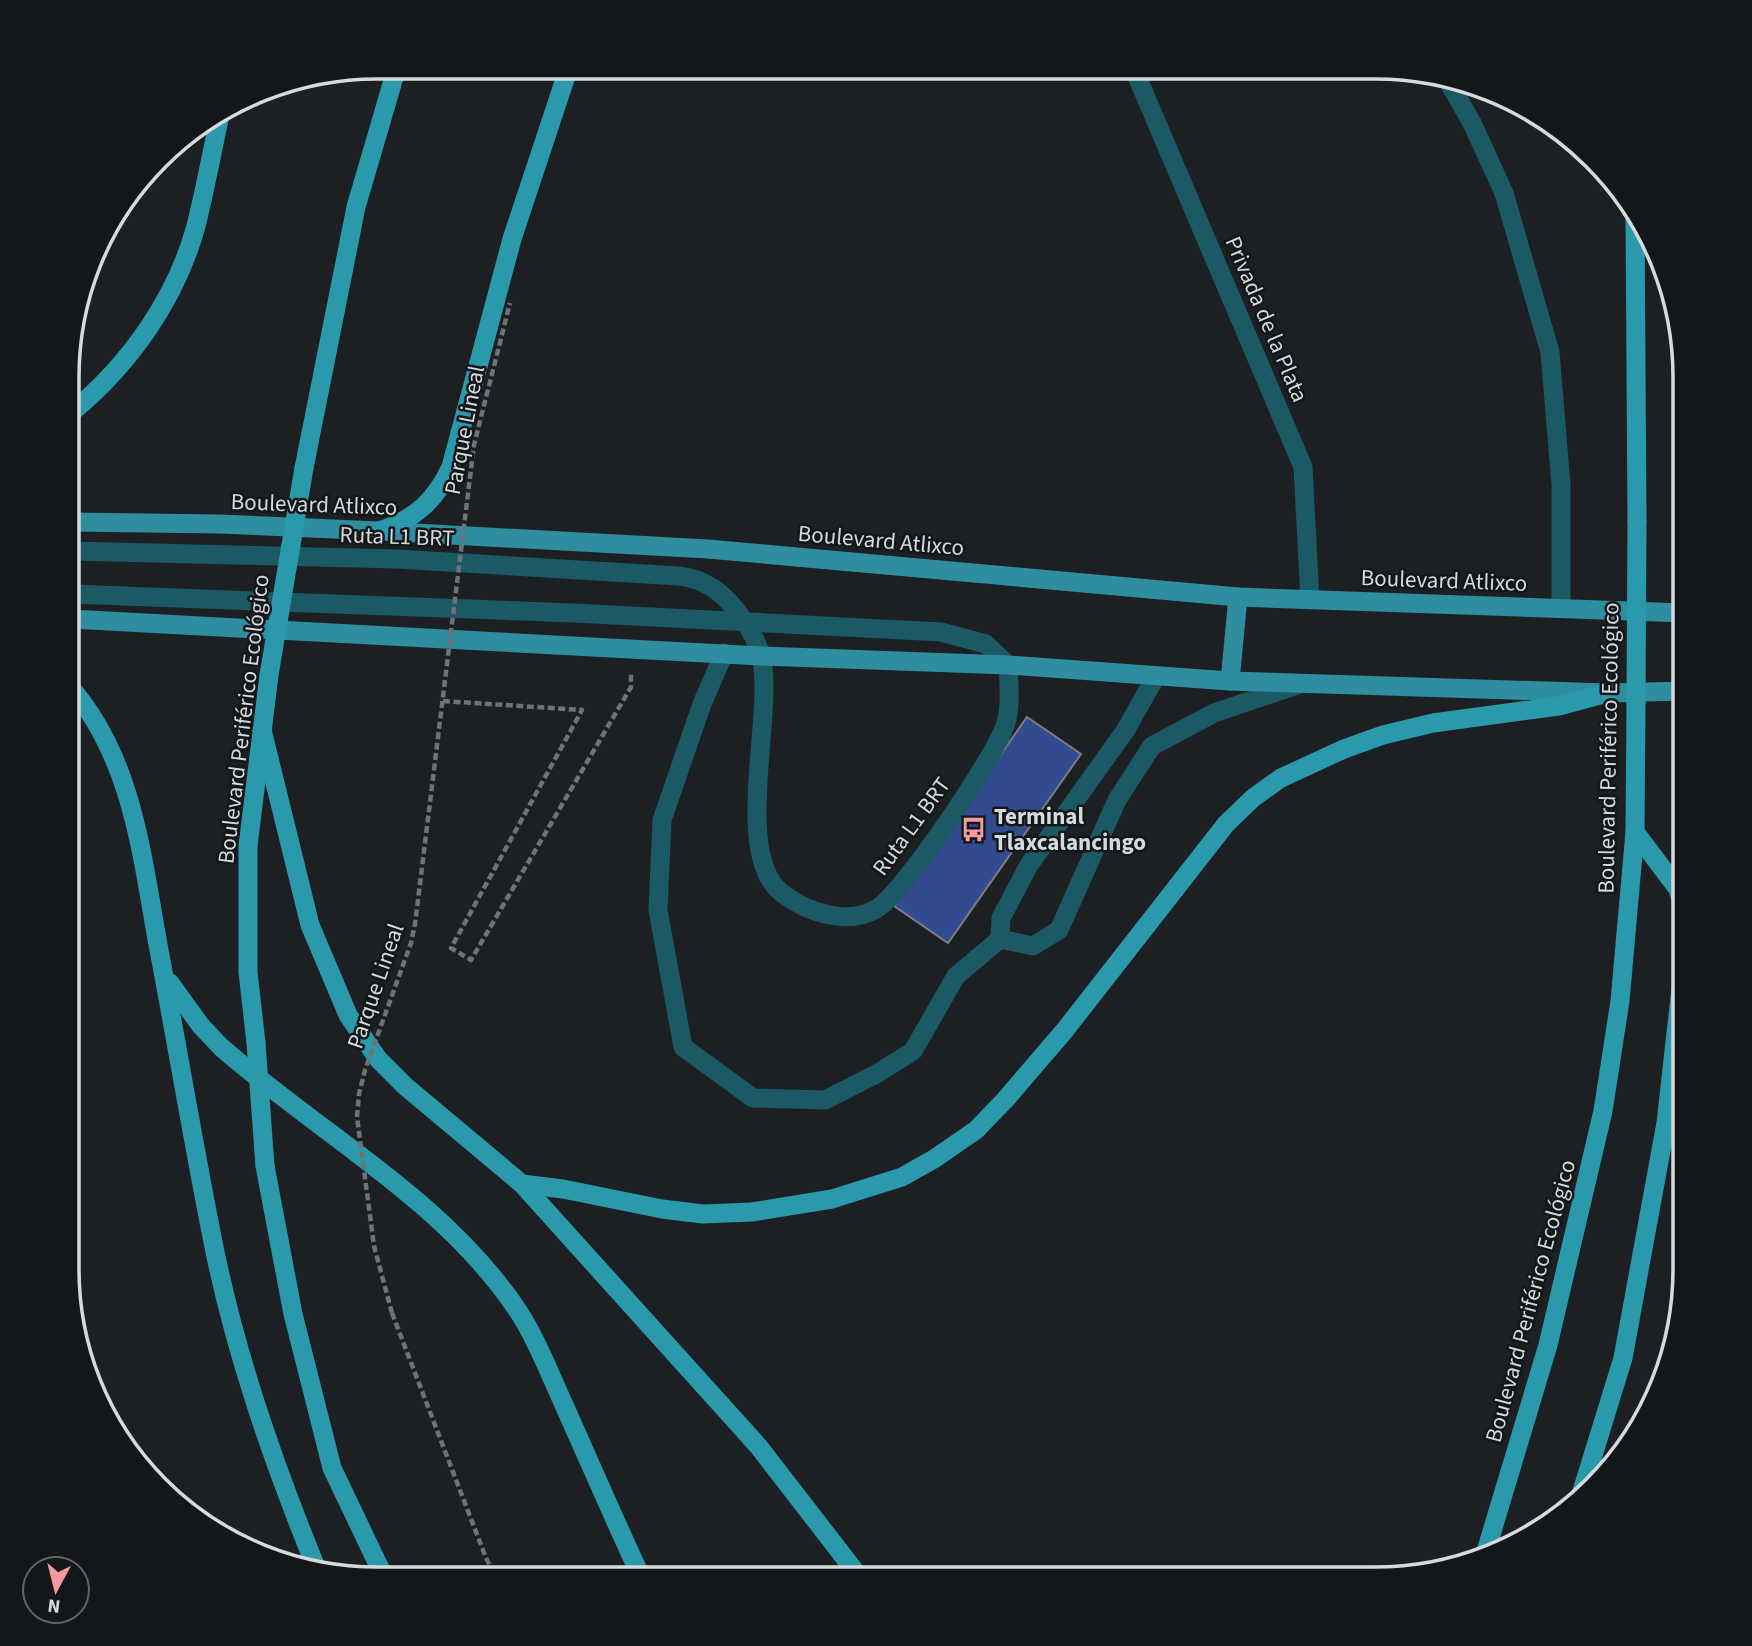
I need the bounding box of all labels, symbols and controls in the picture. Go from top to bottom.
street label: Privada de la Plata [1217,231,1316,407]
street label: Parque Lineal [436,363,493,497]
street label: Boulevard Atlixco [230,485,398,524]
street label: Boulevard Atlixco [796,517,965,564]
street label: Ruta L1 BRT [339,518,455,555]
street label: Boulevard Atlixco [1360,561,1528,600]
street label: Boulevard Periférico Ecológico [209,572,278,866]
street label: Boulevard Periférico Ecológico [1589,602,1628,894]
street label: Ruta L1 BRT [864,770,959,882]
place label: Terminal Tlaxcalancingo [994,800,1146,859]
bus stop icon: Terminal Tlaxcalancingo [960,815,988,843]
street label: Parque Lineal [339,919,412,1053]
street label: Boulevard Periférico Ecológico [1477,1156,1584,1446]
north arrow [21,1555,91,1625]
text: N [46,1591,62,1620]

